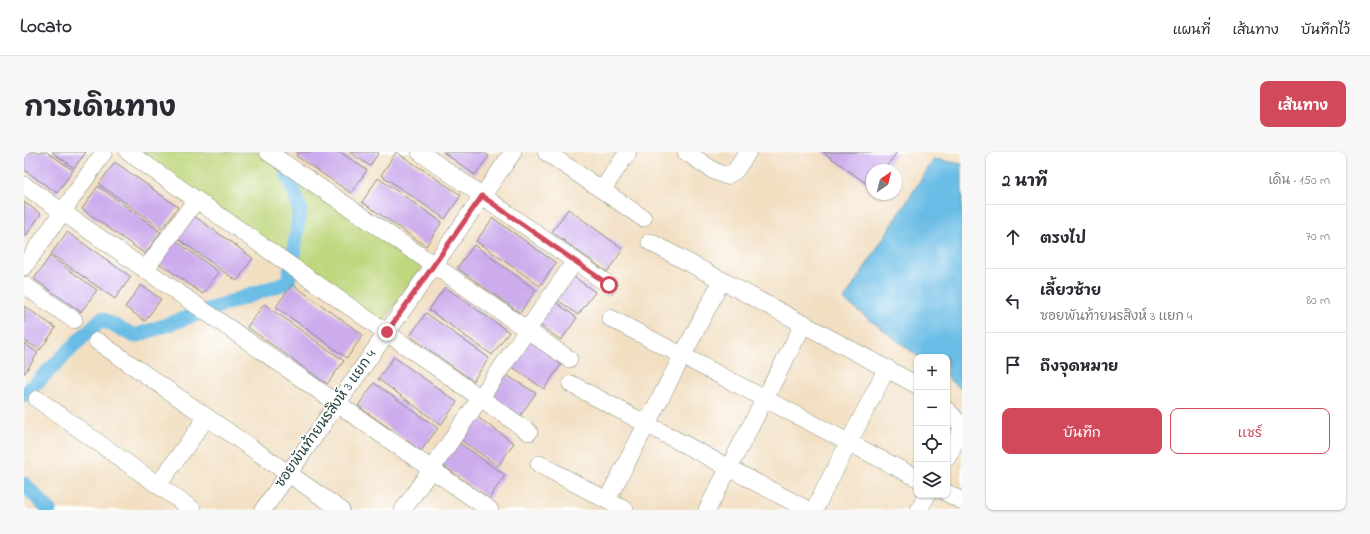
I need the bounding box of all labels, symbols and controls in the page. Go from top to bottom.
text: Locato [20,14,72,41]
text: แผนที่ [1173,20,1210,41]
text: เส้นทาง [1232,20,1279,41]
text: บันทึกไว้ [1301,20,1350,41]
button: เส้นทาง [1260,81,1346,127]
text: การเดินทาง [24,89,176,130]
north arrow [866,164,902,200]
text: 2 นาที [1002,169,1047,194]
text: เดิน · 150 m [1268,171,1330,190]
icon: ahead [1002,226,1024,248]
text: 70 m [1306,227,1330,246]
text: ตรงไป [1040,228,1086,250]
route start [600,276,618,294]
text: เลี้ยวซ้าย [1040,280,1101,302]
icon: left [1002,290,1024,312]
text: 80 m [1306,291,1330,310]
text: ซอยพันท้ายนรสิงห์ 3 แยก 4 [1040,307,1192,326]
route end [378,323,396,341]
street label: ซอยพันท้ายนรสิงห์ 3 แยก 4 [270,346,382,492]
map controls [914,354,950,498]
button: + [914,354,950,390]
icon: arrive [1002,354,1024,376]
text: ถึงจุดหมาย [1040,356,1118,378]
button: − [914,390,950,426]
button: บันทึก [1002,408,1162,454]
button: แชร์ [1170,408,1330,454]
button: locate [914,426,950,462]
button: layers [914,462,950,498]

